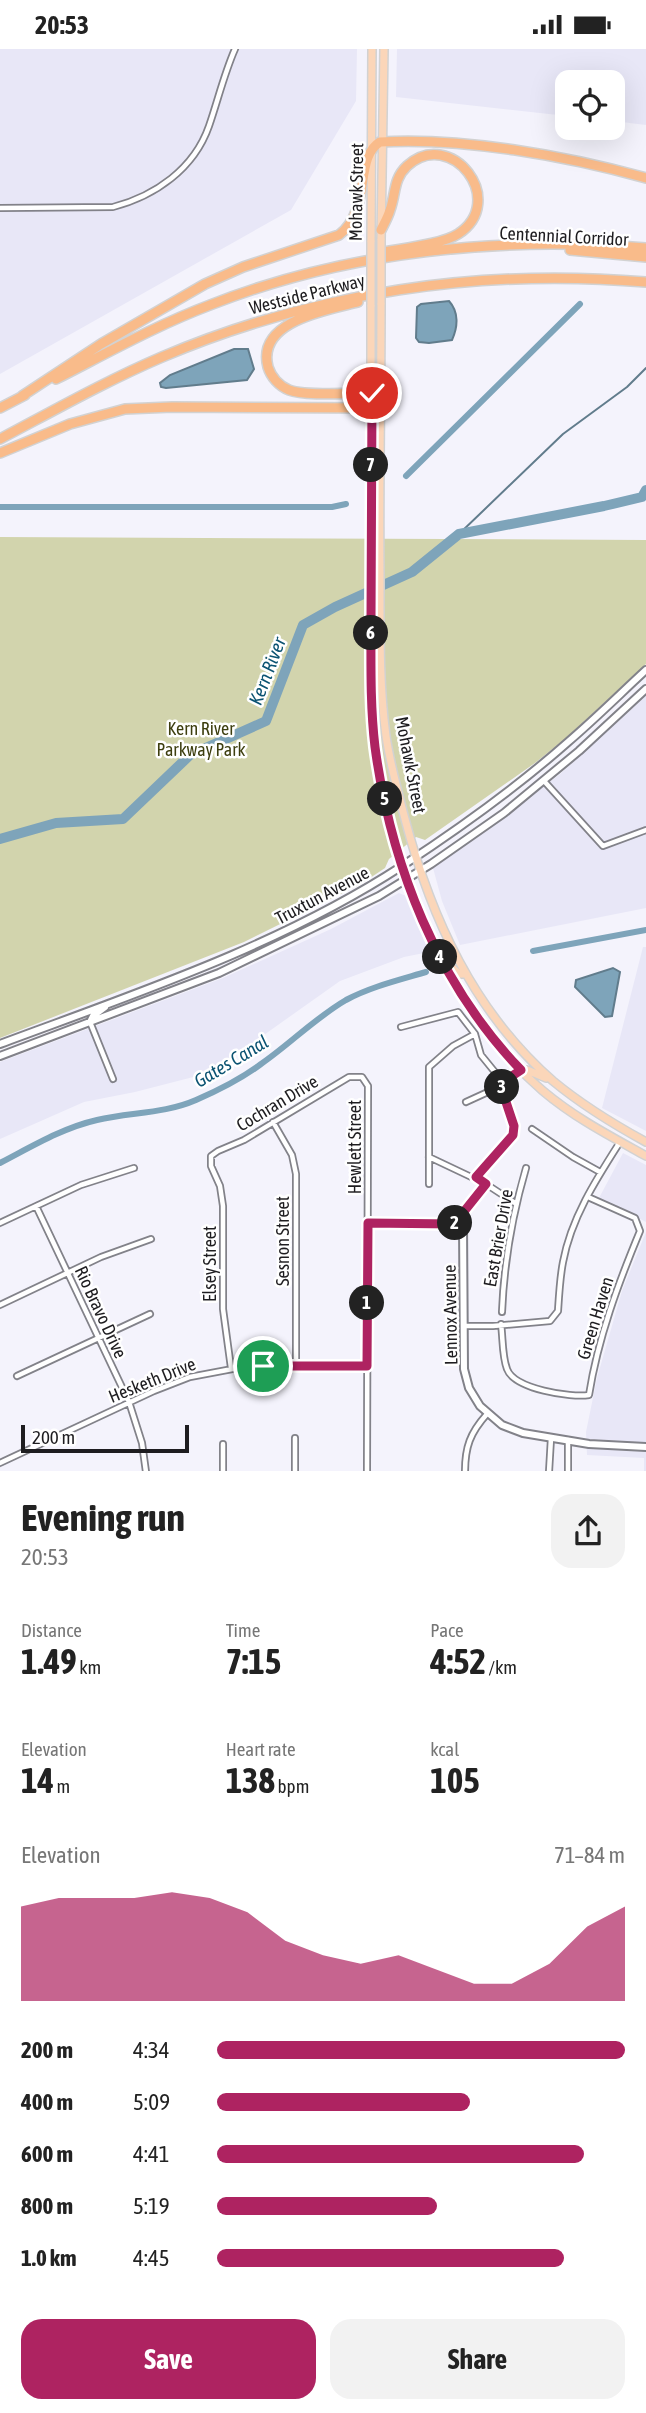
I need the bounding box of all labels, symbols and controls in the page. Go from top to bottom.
text: 20:53 [35,10,89,40]
map controls [555,70,625,140]
button: locate [555,70,625,140]
street label: Mohawk Street [345,143,367,241]
street label: Centennial Corridor [499,222,630,250]
street label: Westside Parkway [247,270,367,318]
pin [342,363,402,423]
icon: check [353,374,391,412]
pin: 7 [354,447,388,483]
text: 7 [366,453,375,475]
pin: 6 [354,615,388,651]
text: 6 [366,621,375,643]
water label: Kern River [244,633,290,708]
street label: Mohawk Street [391,715,431,815]
park label: Kern River Parkway Park [157,718,246,760]
pin: 5 [368,781,402,817]
text: 5 [380,787,389,809]
street label: Truxtun Avenue [272,862,372,928]
pin: 4 [422,939,458,975]
text: 4 [435,945,444,967]
water label: Gates Canal [190,1030,272,1092]
pin: 3 [484,1069,520,1105]
street label: Cochran Drive [232,1070,322,1136]
text: 3 [497,1075,506,1097]
street label: Hewlett Street [344,1100,365,1194]
street label: East Brier Drive [479,1187,517,1289]
street label: Sesnon Street [272,1196,293,1286]
pin: 2 [438,1205,472,1241]
text: 2 [450,1211,459,1233]
street label: Elsey Street [199,1226,220,1302]
street label: Rio Bravo Drive [71,1263,131,1361]
street label: Lennox Avenue [439,1265,461,1365]
street label: Green Haven [572,1274,618,1362]
pin: 1 [350,1285,384,1321]
text: 1 [362,1291,371,1313]
pin [233,1336,293,1396]
icon: arrive [244,1347,282,1385]
street label: Hesketh Drive [105,1353,199,1407]
scale bar [21,1423,189,1454]
text: 200 m [32,1426,75,1448]
button: share [551,1494,625,1568]
text: Evening run [21,1496,185,1539]
text: 20:53 [21,1544,69,1570]
text: Distance [21,1619,82,1641]
text: Time [226,1619,260,1641]
text: Pace [430,1619,464,1641]
text: 1.49 [21,1641,77,1681]
text: 7:15 [226,1641,281,1681]
text: 4:52 [430,1641,486,1681]
text: km [77,1656,101,1678]
text: /km [486,1656,517,1678]
text: Elevation [21,1738,87,1760]
text: Heart rate [226,1738,296,1760]
text: kcal [430,1738,459,1760]
text: 14 [21,1760,54,1800]
text: 138 [226,1760,275,1800]
text: 105 [430,1760,480,1800]
text: m [54,1775,70,1797]
text: bpm [275,1775,309,1797]
text: Elevation [21,1842,101,1868]
text: 71–84 m [554,1842,625,1868]
text: 200 m [21,2037,73,2063]
text: 4:34 [133,2037,170,2063]
text: 400 m [21,2089,73,2115]
text: 5:09 [133,2089,170,2115]
text: 600 m [21,2141,73,2167]
text: 4:41 [133,2141,170,2167]
text: 800 m [21,2193,73,2219]
text: 5:19 [133,2193,170,2219]
text: 1.0 km [21,2245,77,2271]
text: 4:45 [133,2245,170,2271]
button: Save [21,2319,316,2399]
button: Share [330,2319,625,2399]

